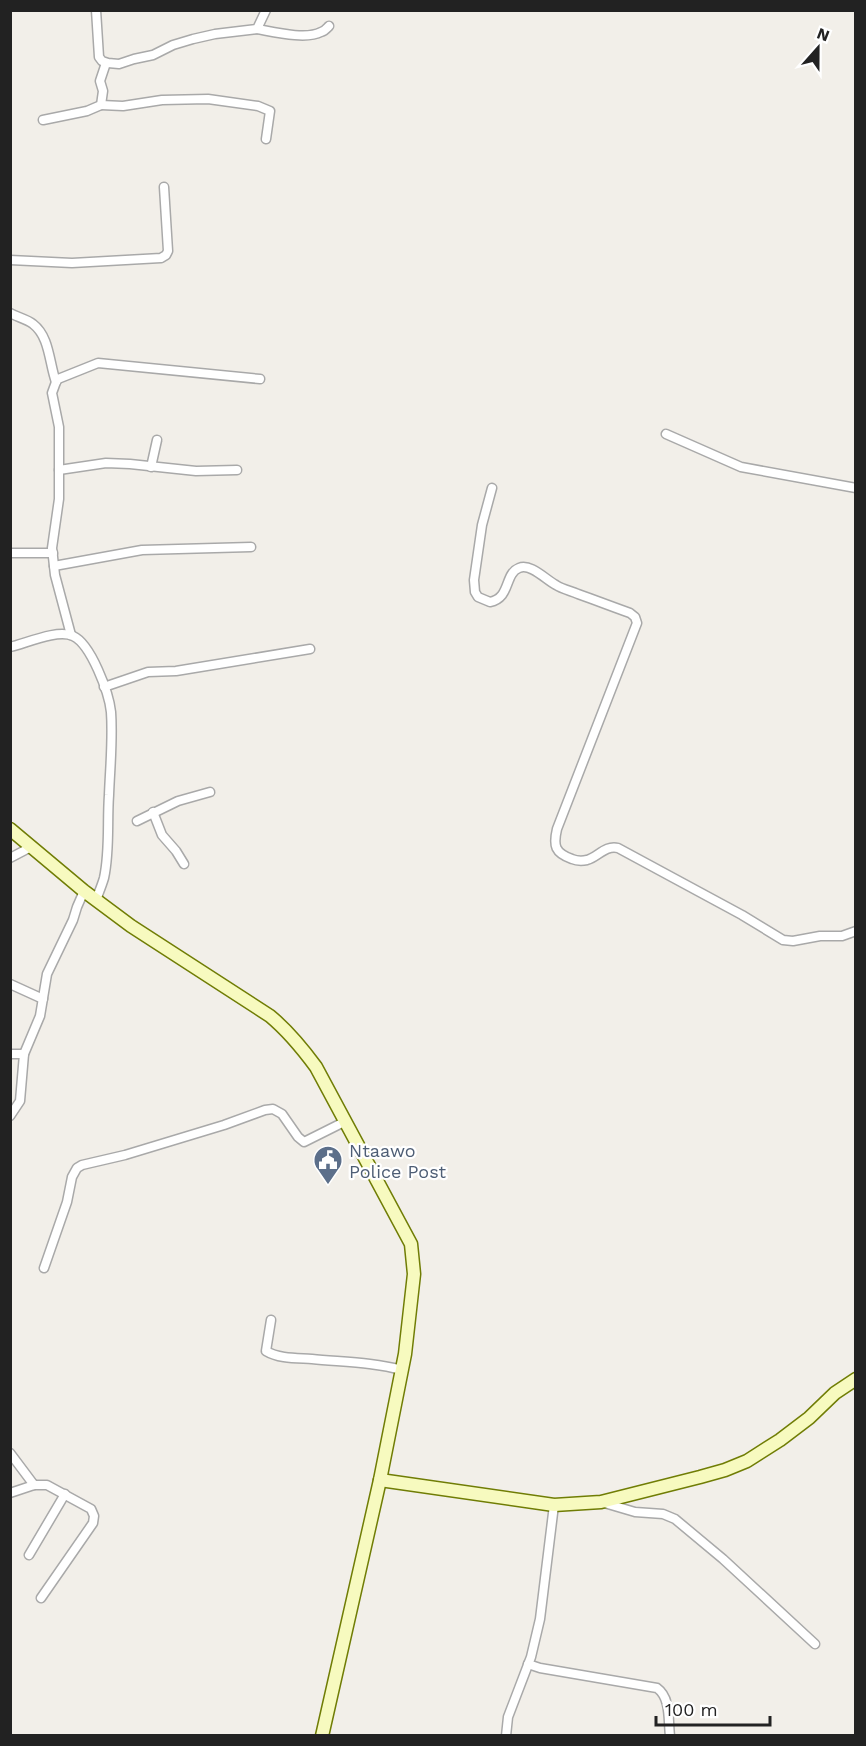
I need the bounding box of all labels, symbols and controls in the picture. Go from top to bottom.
north arrow [788,18,848,78]
text: N [814,23,832,45]
place label: Ntaawo Police Post [349,1140,447,1182]
public building icon: Ntaawo Police Post [312,1144,344,1186]
scale bar [656,1689,770,1727]
text: 100 m [665,1699,718,1720]

